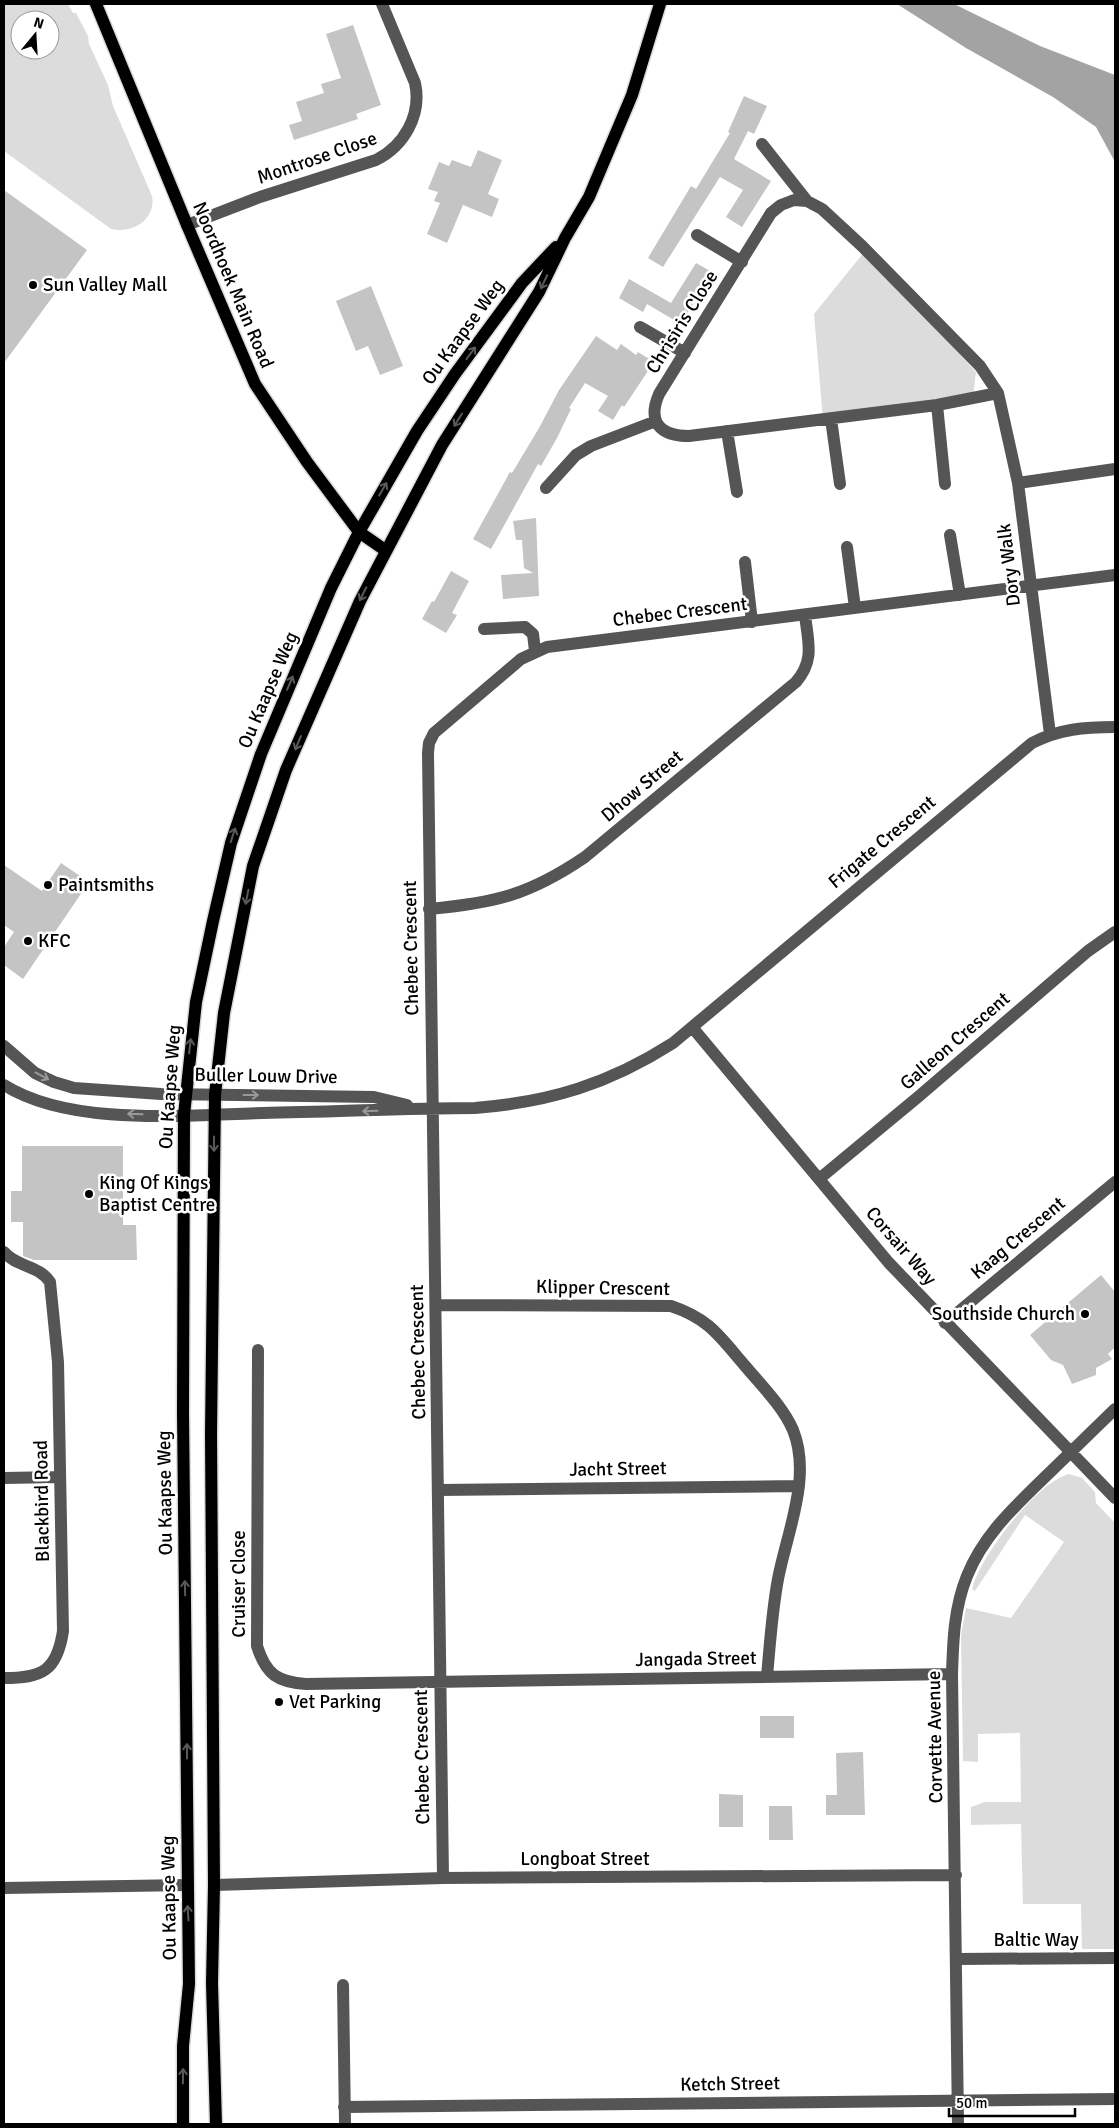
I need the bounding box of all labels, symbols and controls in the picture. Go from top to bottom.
north arrow [10,10,60,60]
text: N [32,14,46,33]
street label: Montrose Close [254,126,380,190]
street label: Noordhoek Main Road [187,198,279,372]
street label: Chrisiris Close [641,266,723,378]
place label: Sun Valley Mall [43,273,167,297]
one-way arrow [539,274,549,289]
street label: Ou Kaapse Weg [417,275,509,389]
marker: Sun Valley Mall [27,279,39,291]
one-way arrow [466,346,476,360]
one-way arrow [453,412,463,426]
one-way arrow [379,483,389,497]
street label: Dory Walk [992,522,1026,608]
one-way arrow [358,586,367,601]
street label: Chebec Crescent [611,592,749,632]
street label: Ou Kaapse Weg [233,628,303,752]
one-way arrow [286,676,296,691]
one-way arrow [292,735,302,750]
street label: Dhow Street [596,745,688,827]
street label: Frigate Crescent [823,790,941,894]
one-way arrow [229,828,239,844]
place label: Paintsmiths [58,873,154,897]
marker: Paintsmiths [42,879,54,891]
street label: Chebec Crescent [398,880,424,1016]
one-way arrow [242,888,251,904]
place label: KFC [38,929,71,953]
marker: KFC [22,935,34,947]
street label: Galleon Crescent [895,986,1015,1095]
street label: Ou Kaapse Weg [154,1024,186,1150]
one-way arrow [185,1038,195,1054]
street label: Buller Louw Drive [194,1063,338,1089]
one-way arrow [34,1071,49,1081]
one-way arrow [242,1090,258,1100]
one-way arrow [363,1106,379,1116]
one-way arrow [127,1109,144,1119]
one-way arrow [209,1136,219,1152]
place label: King Of Kings Baptist Centre [99,1171,215,1217]
marker: King Of Kings Baptist Centre [83,1188,95,1200]
street label: Kaag Crescent [966,1191,1070,1284]
street label: Corsair Way [860,1202,942,1290]
street label: Klipper Crescent [536,1275,671,1301]
street label: Chebec Crescent [405,1284,431,1420]
place label: Southside Church [932,1302,1075,1326]
marker: Southside Church [1079,1308,1091,1320]
street label: Ou Kaapse Weg [152,1430,178,1556]
street label: Blackbird Road [29,1440,55,1562]
street label: Jacht Street [569,1456,667,1482]
street label: Cruiser Close [227,1530,251,1638]
one-way arrow [181,1581,190,1597]
street label: Jangada Street [635,1646,757,1672]
street label: Corvette Avenue [922,1670,948,1804]
street label: Chebec Crescent [409,1689,435,1825]
place label: Vet Parking [289,1690,381,1714]
marker: Vet Parking [273,1696,285,1708]
one-way arrow [182,1743,192,1760]
street label: Ou Kaapse Weg [156,1835,182,1961]
street label: Longboat Street [520,1847,650,1871]
one-way arrow [184,1906,193,1922]
street label: Baltic Way [993,1928,1079,1952]
one-way arrow [178,2068,188,2084]
street label: Ketch Street [680,2071,781,2097]
scale bar [949,2086,1075,2118]
text: 50 m [956,2094,987,2112]

